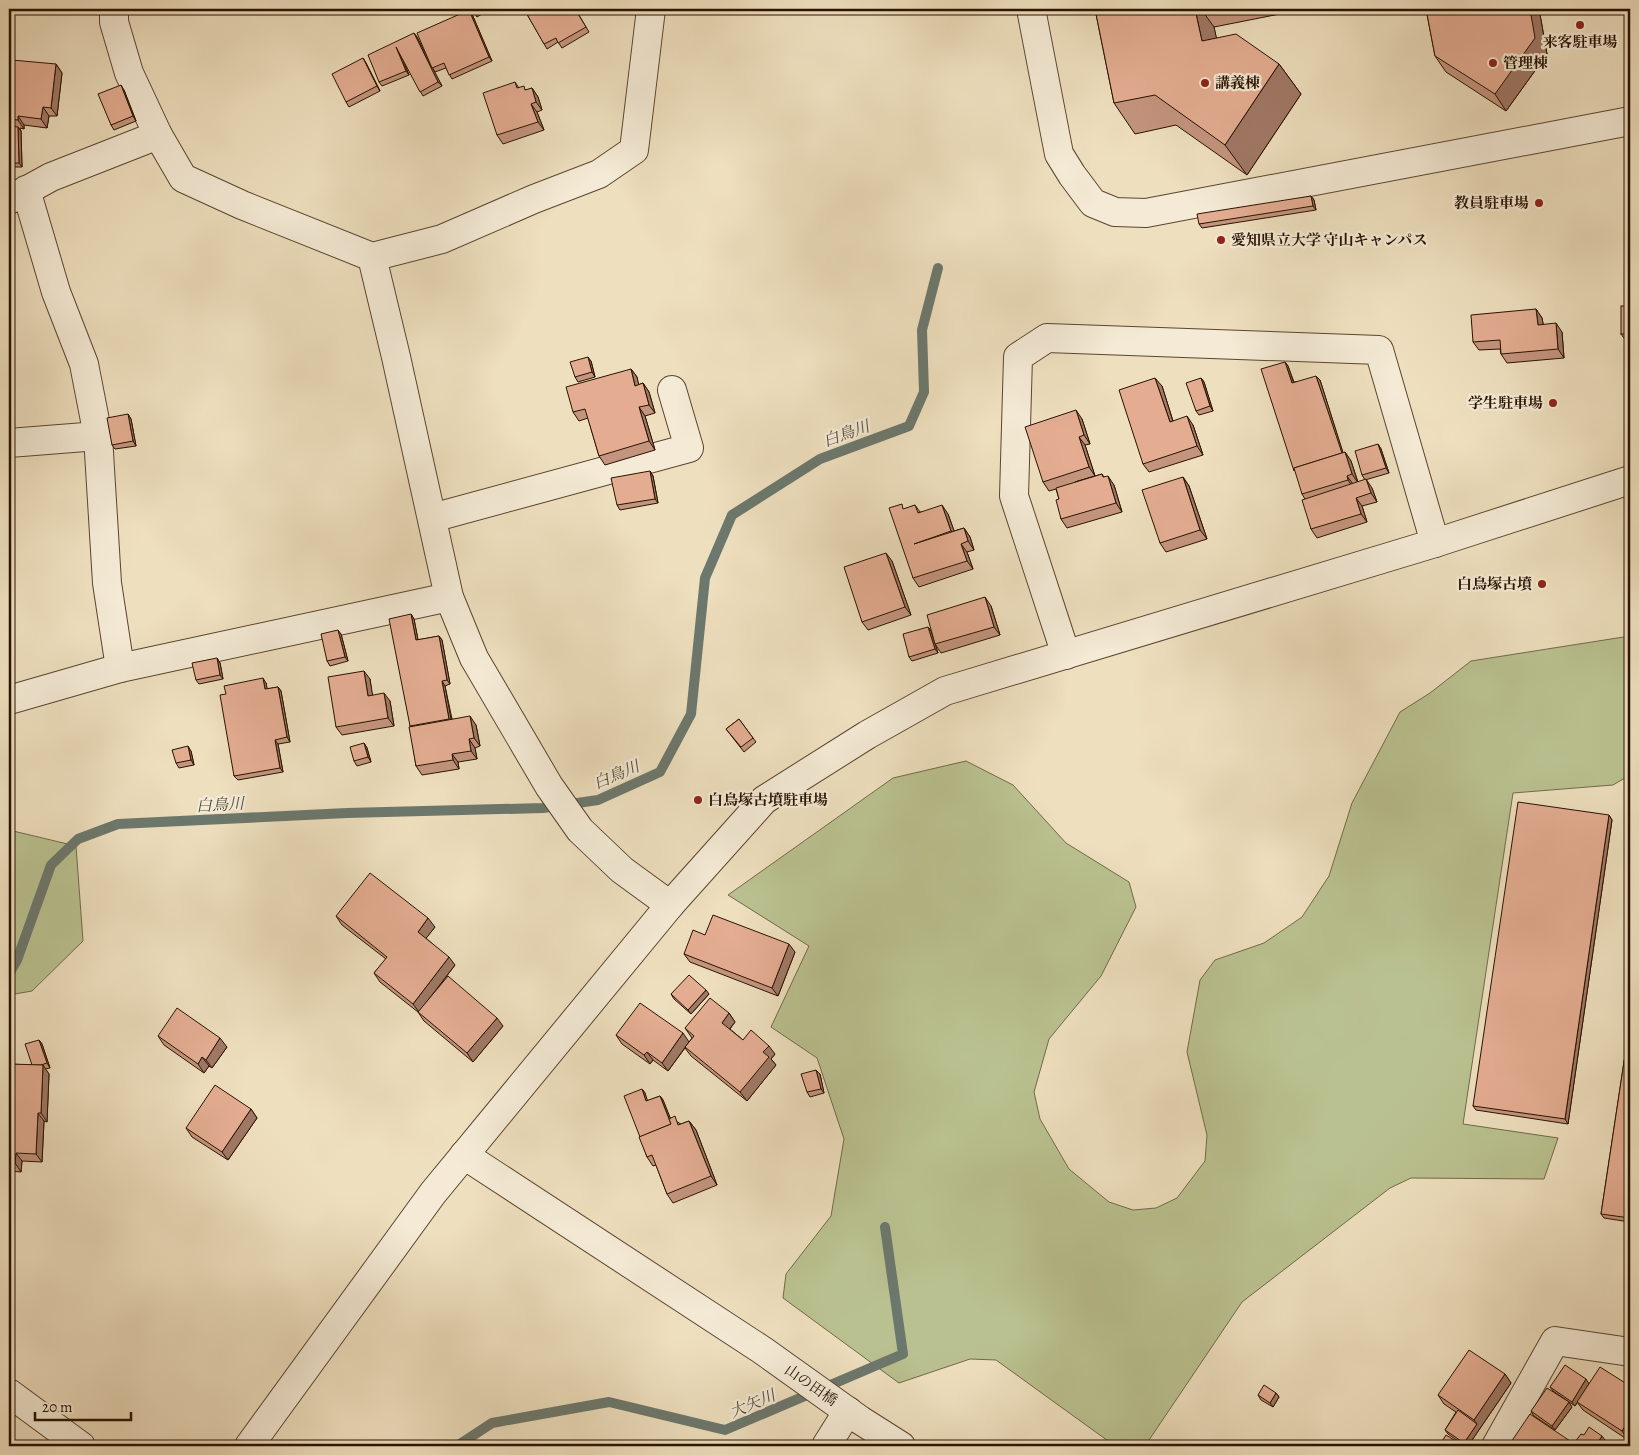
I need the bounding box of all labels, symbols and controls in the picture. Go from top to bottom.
marker: 来客駐車場 [1574,19,1586,31]
place label: 来客駐車場 [1542,32,1618,52]
place label: 管理棟 [1503,53,1548,73]
marker: 管理棟 [1487,57,1499,69]
place label: 講義棟 [1215,73,1260,93]
marker: 講義棟 [1199,77,1211,89]
place label: 教員駐車場 [1454,193,1529,213]
marker: 教員駐車場 [1533,197,1545,209]
place label: 愛知県立大学 守山キャンパス [1231,230,1428,250]
marker: 愛知県立大学 守山キャンパス [1215,234,1227,246]
place label: 学生駐車場 [1468,393,1543,413]
marker: 学生駐車場 [1547,397,1559,409]
water label: 白鳥川 [820,415,875,452]
place label: 白鳥塚古墳 [1457,574,1532,594]
marker: 白鳥塚古墳 [1536,578,1548,590]
water label: 白鳥川 [590,755,645,794]
place label: 白鳥塚古墳駐車場 [708,790,828,810]
water label: 白鳥川 [196,793,247,817]
marker: 白鳥塚古墳駐車場 [692,794,704,806]
street label: 山の田橋 [781,1360,841,1410]
water label: 大矢川 [726,1384,781,1423]
scale bar [35,1390,131,1422]
text: 20 m [42,1397,73,1417]

